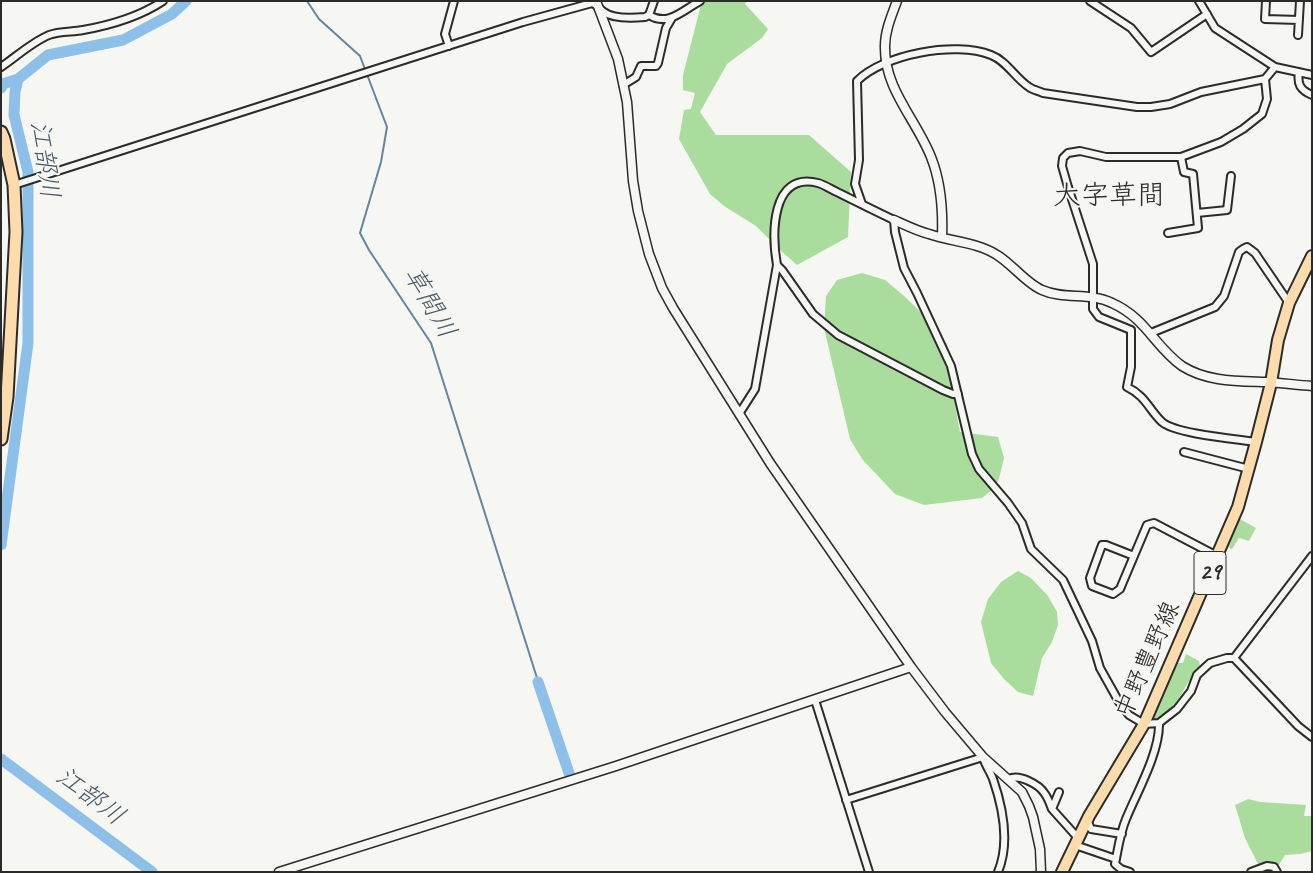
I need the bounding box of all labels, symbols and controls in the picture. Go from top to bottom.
water label: 江部川 [23,119,65,201]
district label: 大字草間 [1053,180,1165,214]
water label: 草間川 [396,261,462,345]
road number: 29 [1194,552,1226,594]
street label: 中野豊野線 [1109,597,1187,723]
water label: 江部川 [49,761,131,833]

